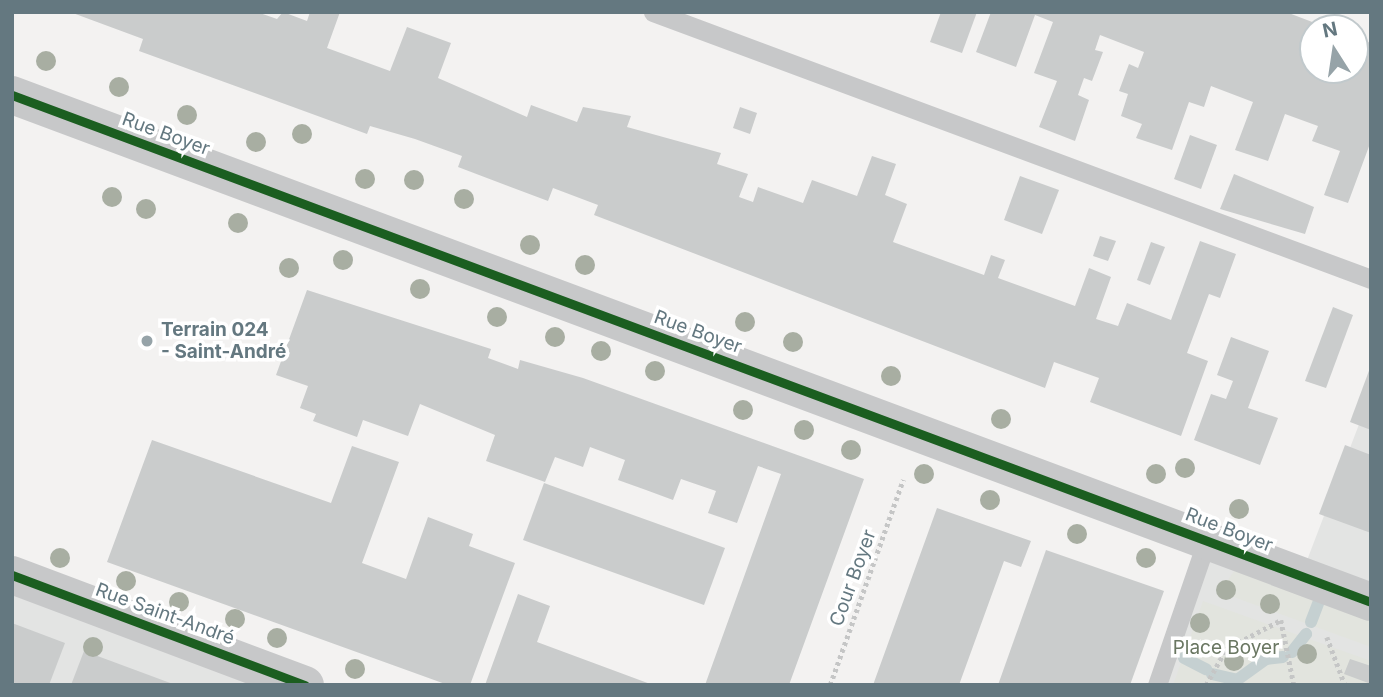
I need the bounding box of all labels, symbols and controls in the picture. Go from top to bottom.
north arrow [1299,14,1369,84]
text: N [1320,17,1339,43]
street label: Rue Boyer [119,108,213,160]
street label: Rue Boyer [651,306,745,358]
place label: Terrain 024 - Saint-André [161,319,286,363]
marker: Terrain 024 - Saint-André [139,333,155,349]
street label: Rue Boyer [1182,503,1276,557]
street label: Cour Boyer [825,527,881,629]
street label: Rue Saint-André [92,578,238,650]
park label: Place Boyer [1173,637,1279,659]

